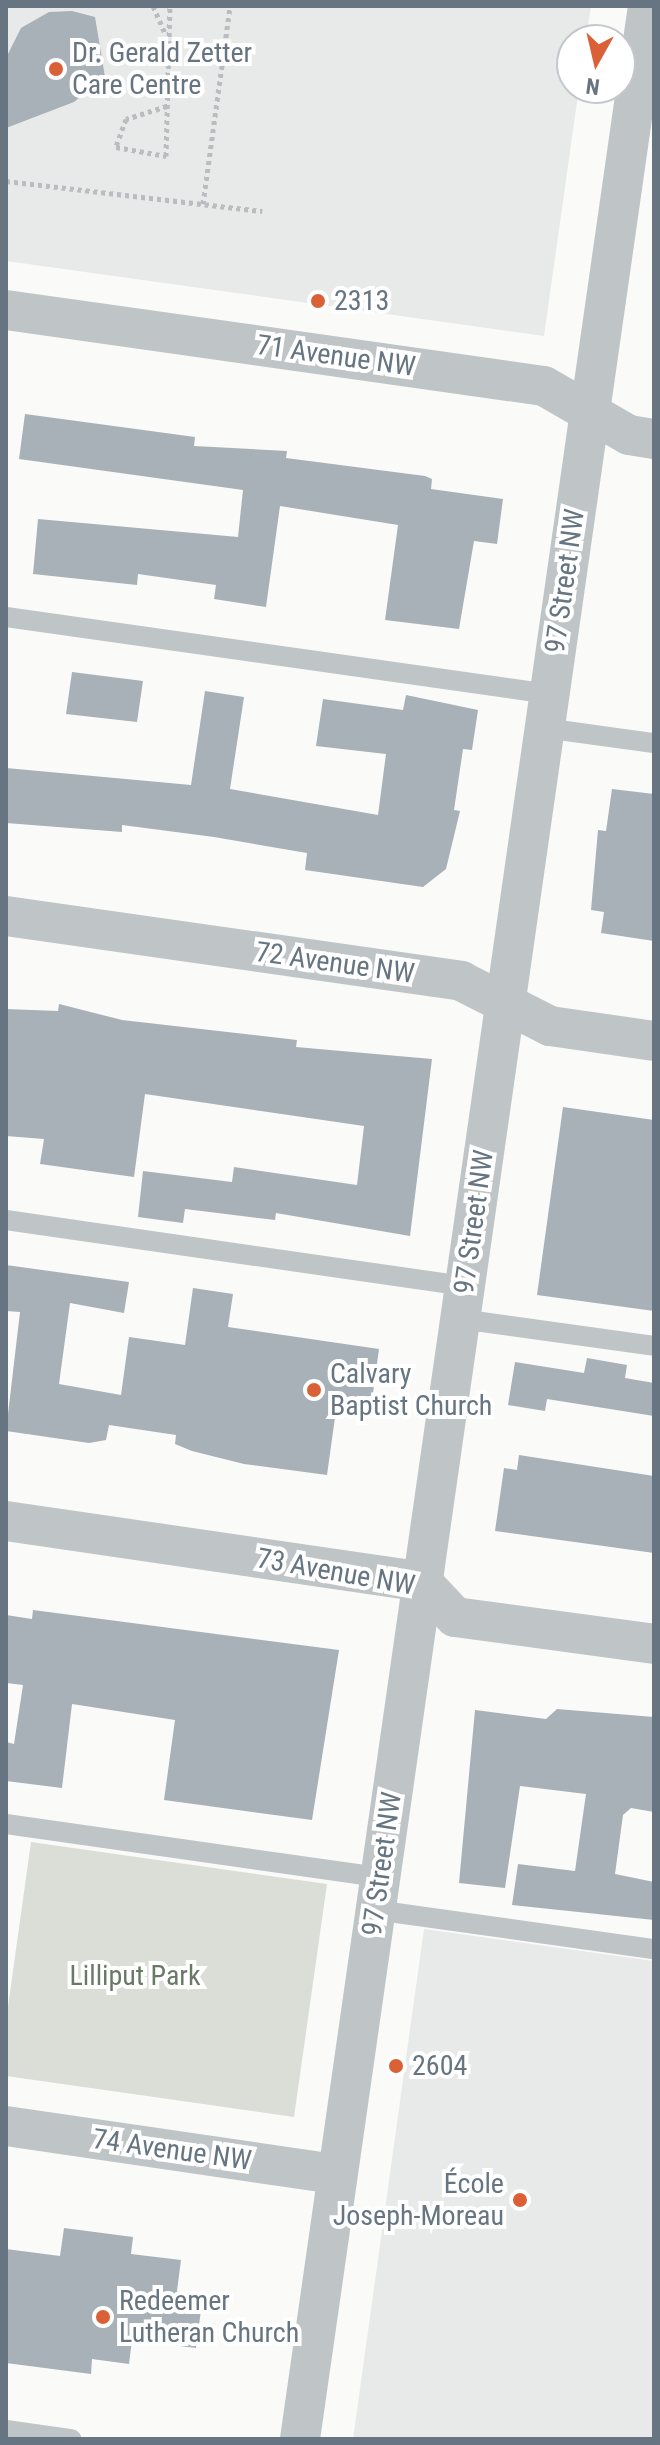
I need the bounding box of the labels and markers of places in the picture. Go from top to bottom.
place label: Dr. Gerald Zetter Care Centre [72,36,252,102]
marker: Dr. Gerald Zetter Care Centre [47,60,65,78]
place label: 2313 [334,284,389,318]
marker: 2313 [309,292,327,310]
place label: Calvary Baptist Church [330,1357,492,1423]
marker: Calvary Baptist Church [305,1381,323,1399]
place label: 2604 [412,2049,467,2083]
marker: 2604 [387,2057,405,2075]
place label: École Joseph-Moreau [333,2167,504,2233]
marker: École Joseph-Moreau [511,2191,529,2209]
place label: Redeemer Lutheran Church [119,2284,299,2350]
marker: Redeemer Lutheran Church [94,2308,112,2326]

